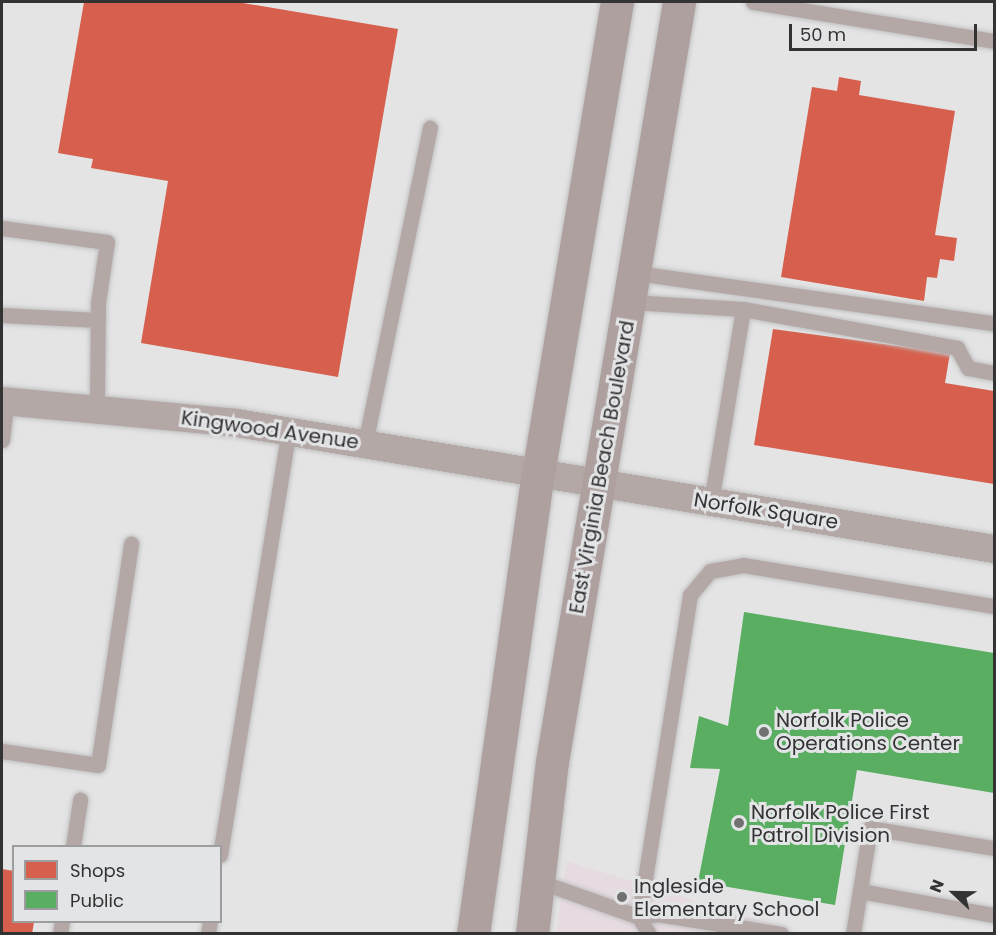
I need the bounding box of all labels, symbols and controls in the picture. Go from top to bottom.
scale bar [792,12,980,50]
text: 50 m [800,22,846,47]
street label: East Virginia Beach Boulevard [564,319,640,615]
street label: Kingwood Avenue [180,406,360,454]
street label: Norfolk Square [692,488,840,534]
place label: Norfolk Police Operations Center [776,708,960,755]
marker: Norfolk Police Operations Center [757,725,771,739]
place label: Norfolk Police First Patrol Division [751,800,930,847]
marker: Norfolk Police First Patrol Division [732,816,746,830]
legend [12,845,222,923]
text: Shops [70,858,125,883]
north arrow [924,863,984,923]
place label: Ingleside Elementary School [634,874,819,921]
text: N [924,876,950,896]
text: Public [70,888,124,913]
marker: Ingleside Elementary School [615,890,629,904]

